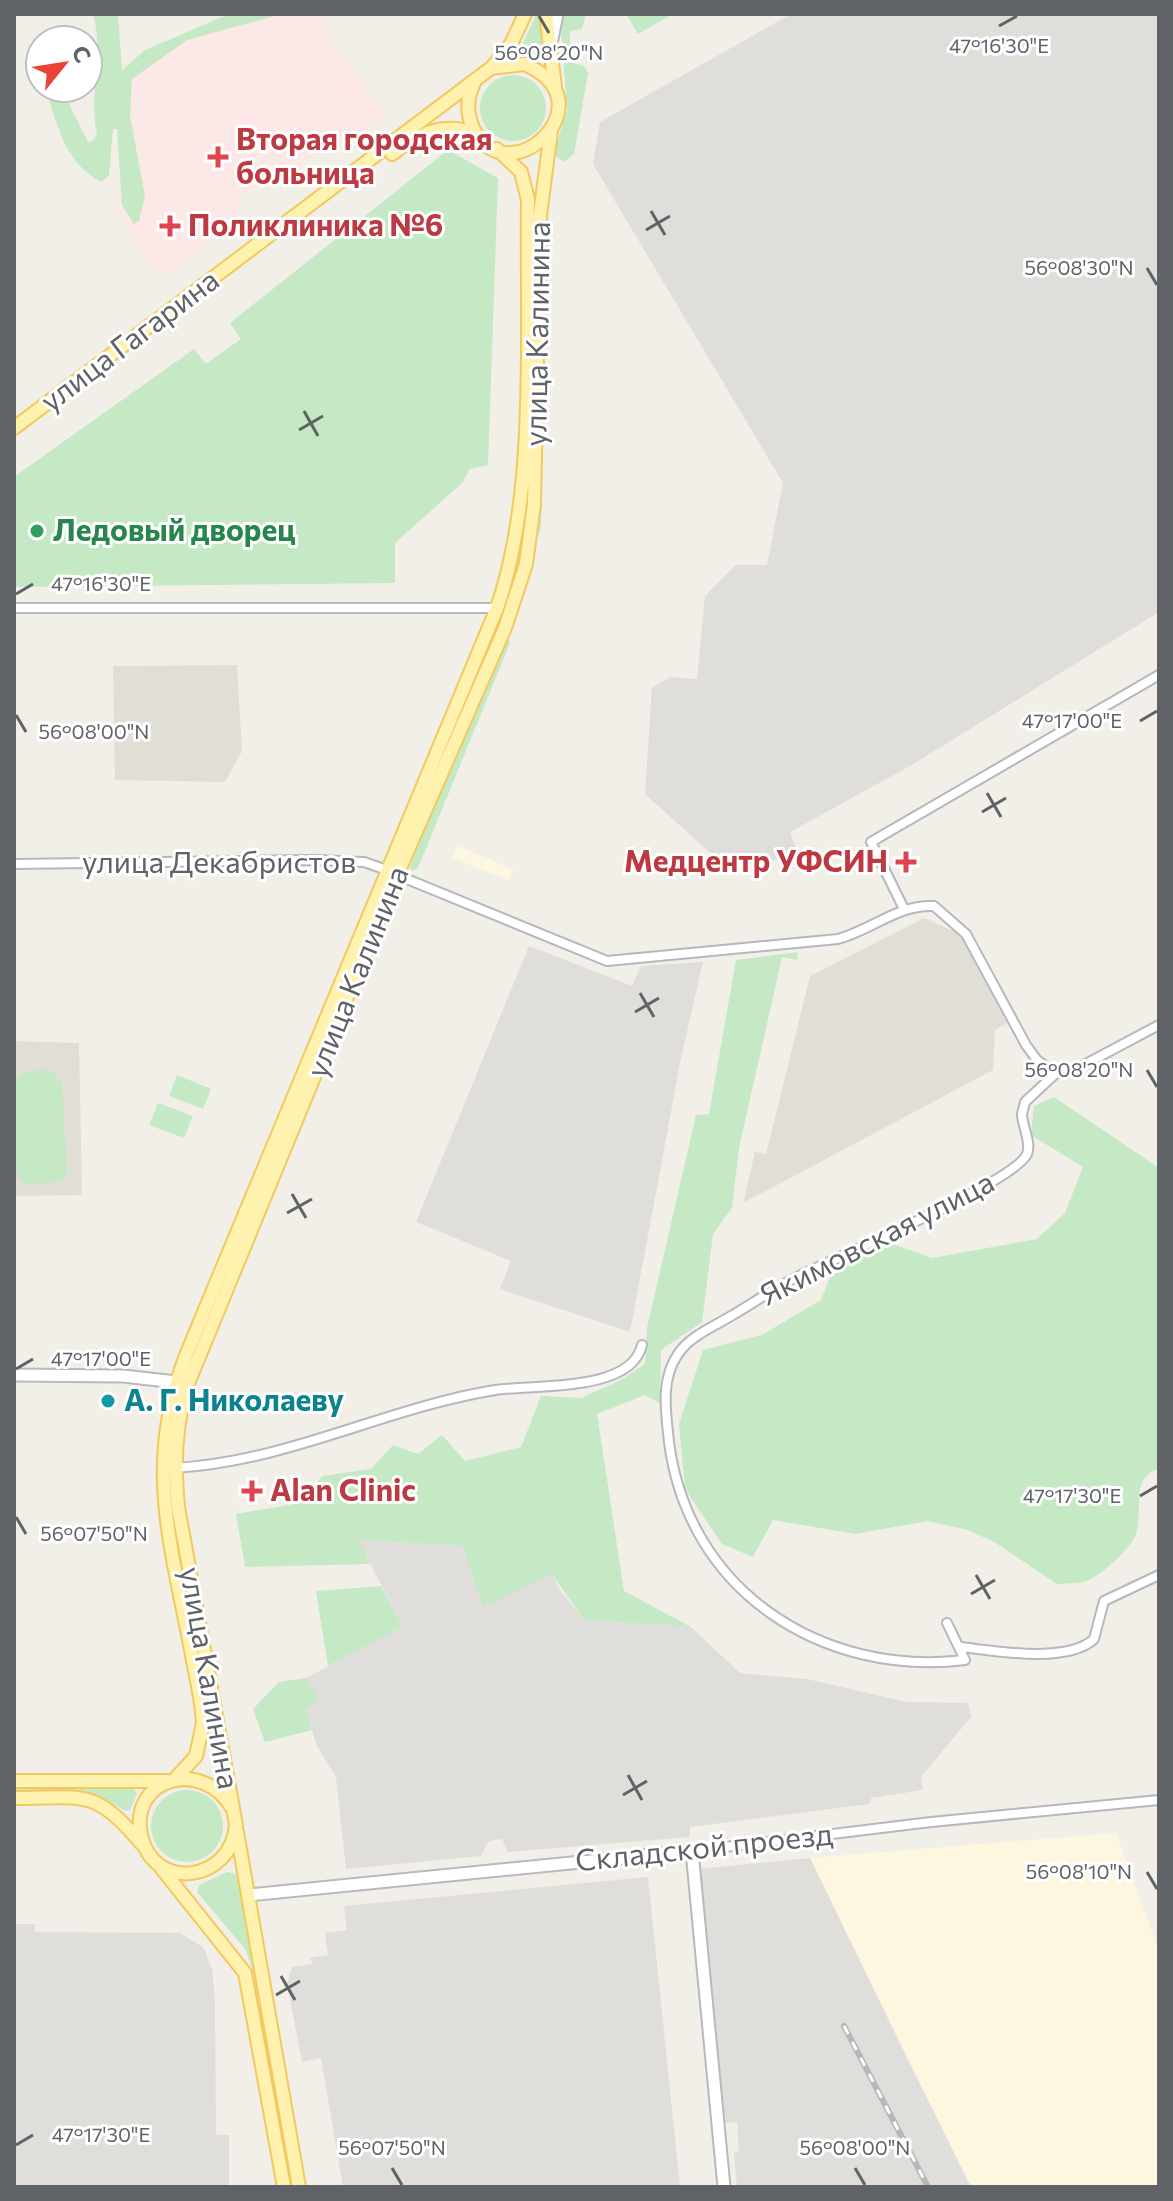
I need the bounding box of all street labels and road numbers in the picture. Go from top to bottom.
street label: улица Калинина [515,221,556,447]
street label: улица Гагарина [32,260,225,418]
street label: улица Декабристов [82,842,356,879]
street label: улица Калинина [296,860,415,1082]
street label: Якимовская улица [752,1162,999,1312]
street label: улица Калинина [174,1564,249,1792]
street label: Складской проезд [573,1814,834,1877]

